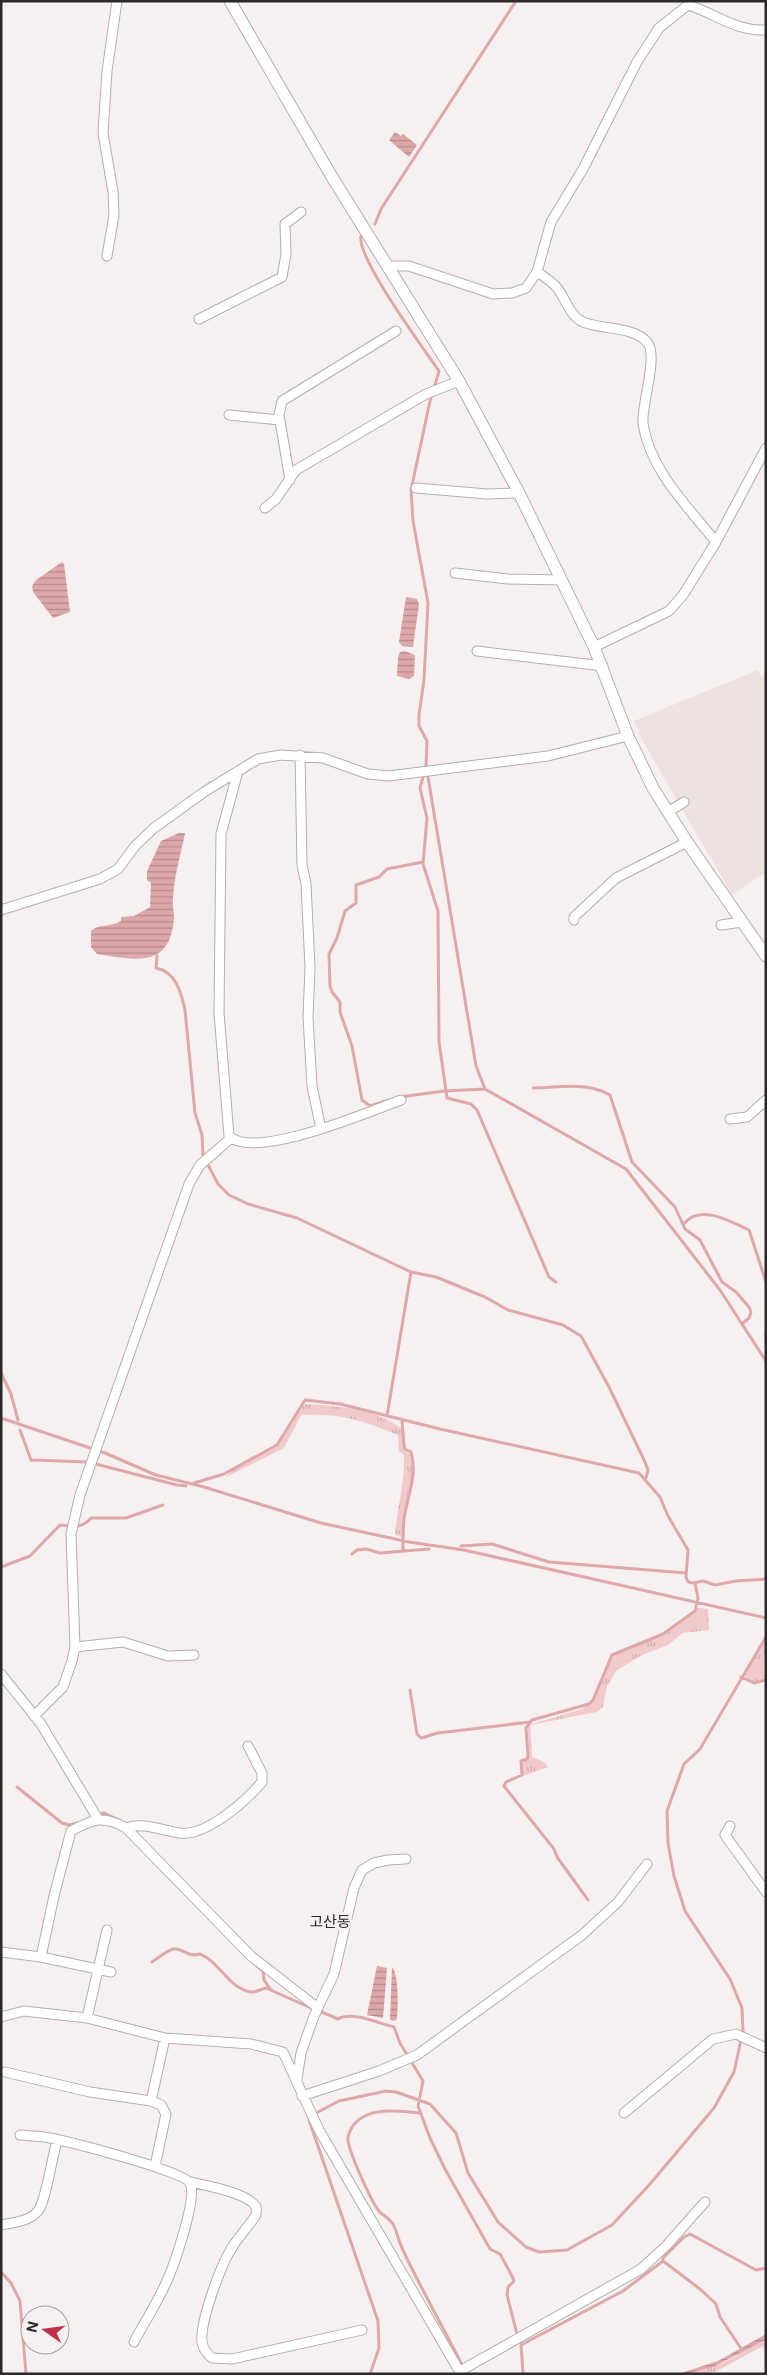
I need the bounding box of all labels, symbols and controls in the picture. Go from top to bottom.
district label: 고산동 [309,1912,351,1931]
north arrow [20,2305,70,2355]
text: N [22,2320,41,2334]

